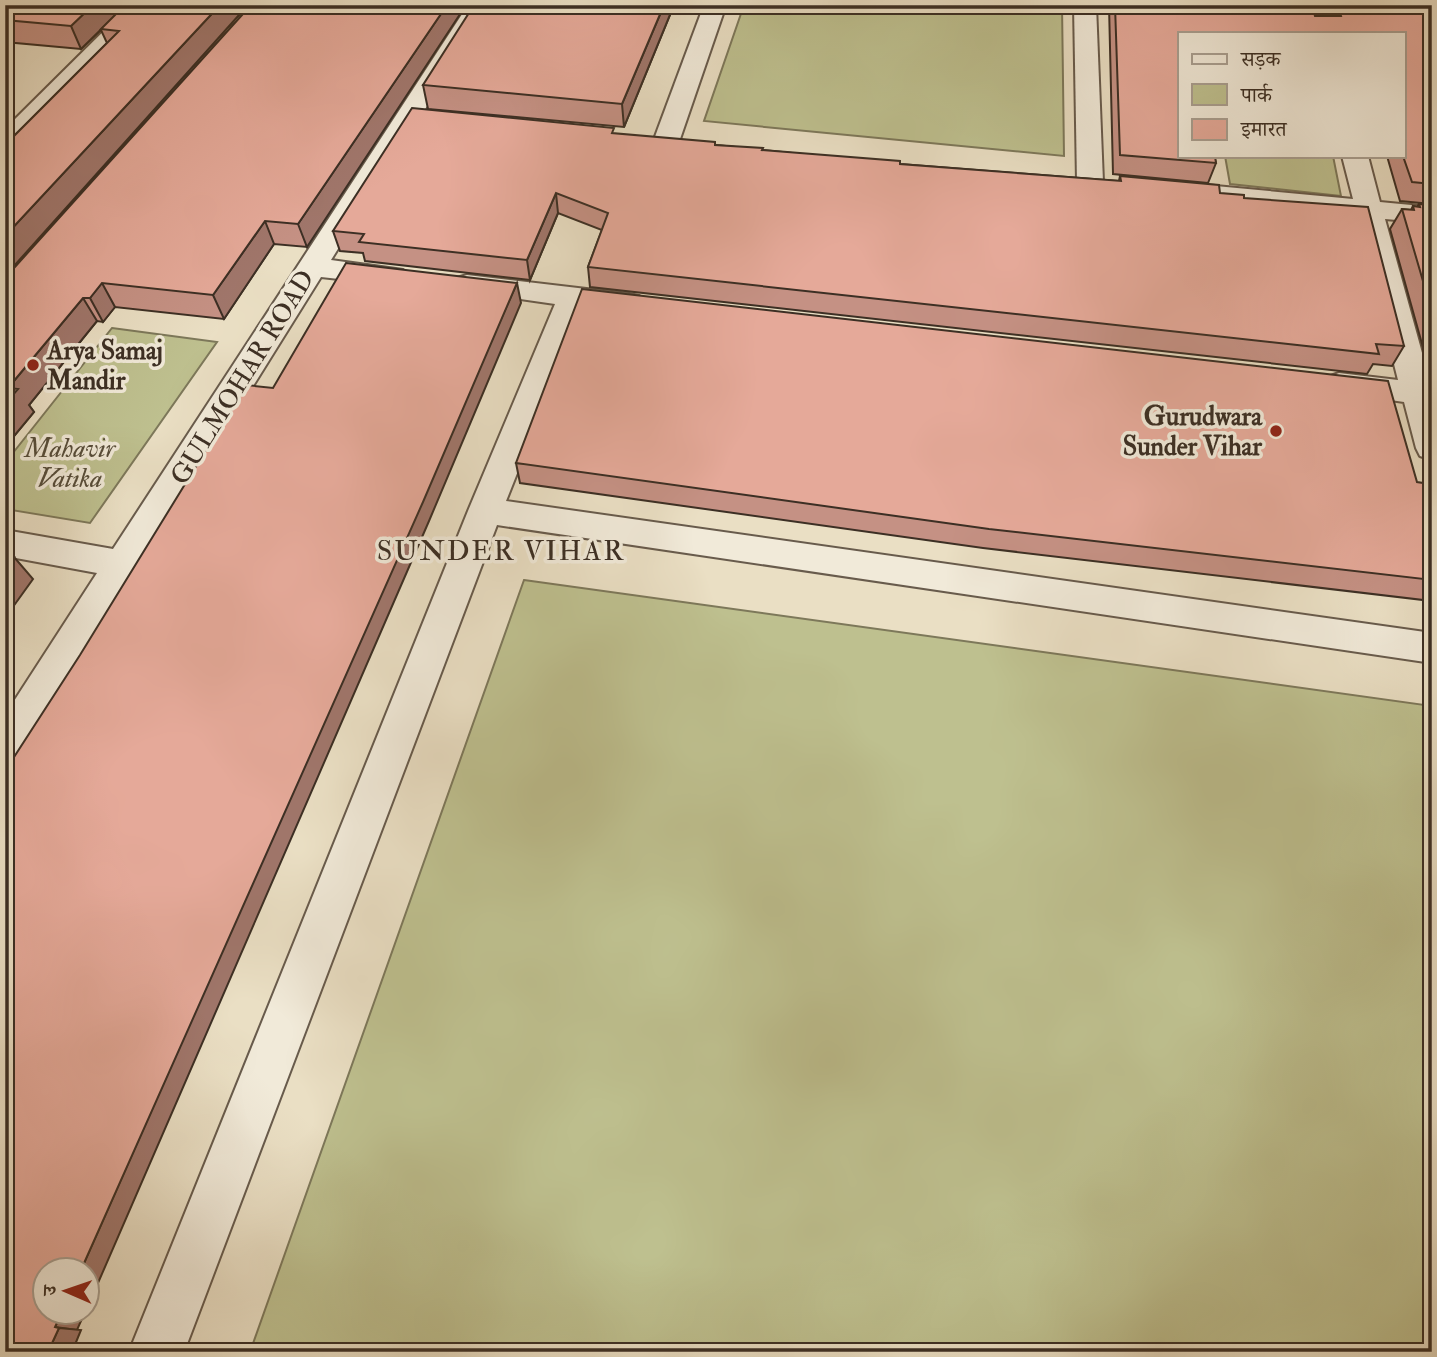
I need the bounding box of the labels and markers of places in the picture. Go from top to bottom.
place label: Arya Samaj Mandir [46,335,163,397]
marker: Arya Samaj Mandir [25,357,41,373]
place label: Gurudwara Sunder Vihar [1123,401,1263,463]
marker: Gurudwara Sunder Vihar [1268,423,1284,439]

